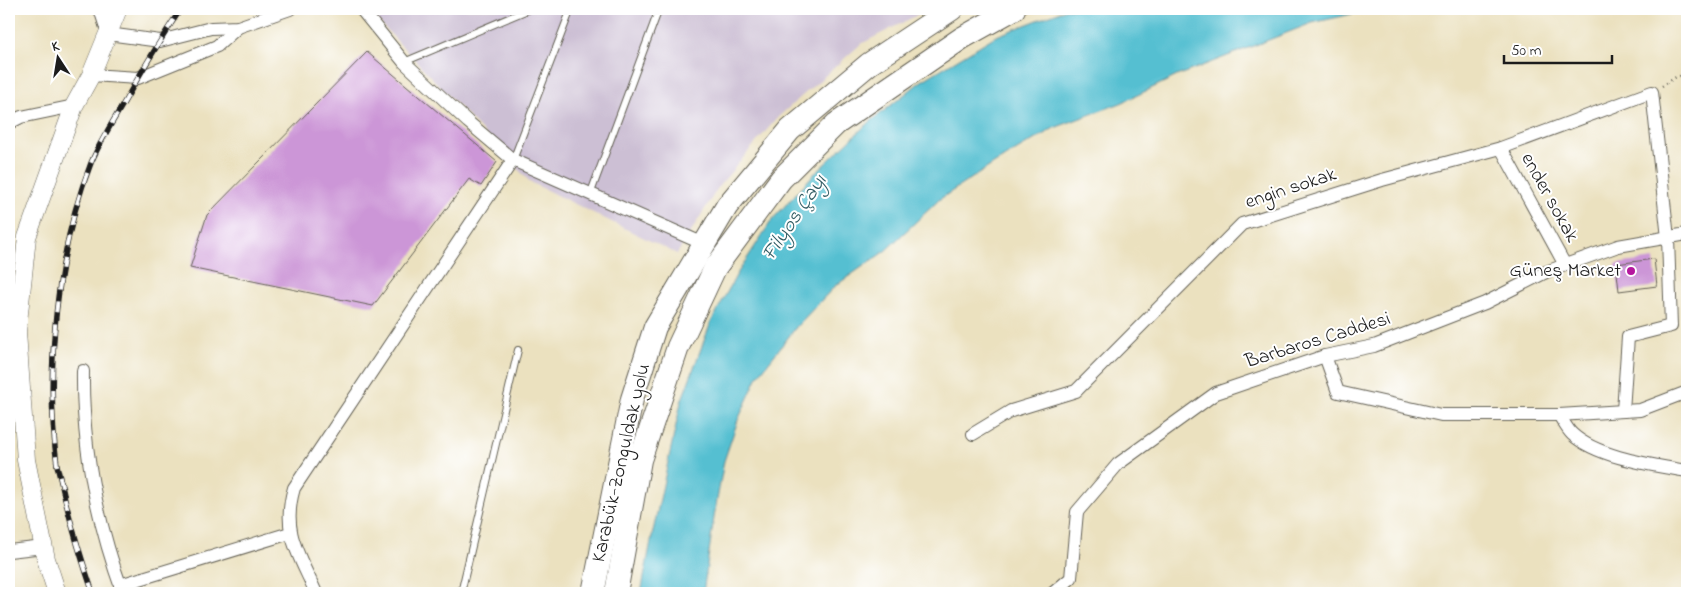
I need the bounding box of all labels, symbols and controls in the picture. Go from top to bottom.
north arrow [32,32,82,82]
scale bar [1504,32,1611,64]
text: K [50,36,62,58]
text: 50 m [1511,40,1542,62]
street label: ender sokak [1512,148,1586,248]
street label: engin sokak [1242,161,1341,218]
water label: Filyos Çayı [755,168,836,267]
place label: Güneş Market [1510,257,1621,286]
marker: Güneş Market [1625,265,1637,277]
street label: Barbaros Caddesi [1241,305,1394,377]
street label: Karabük-Zonguldak yolu [585,361,660,565]

